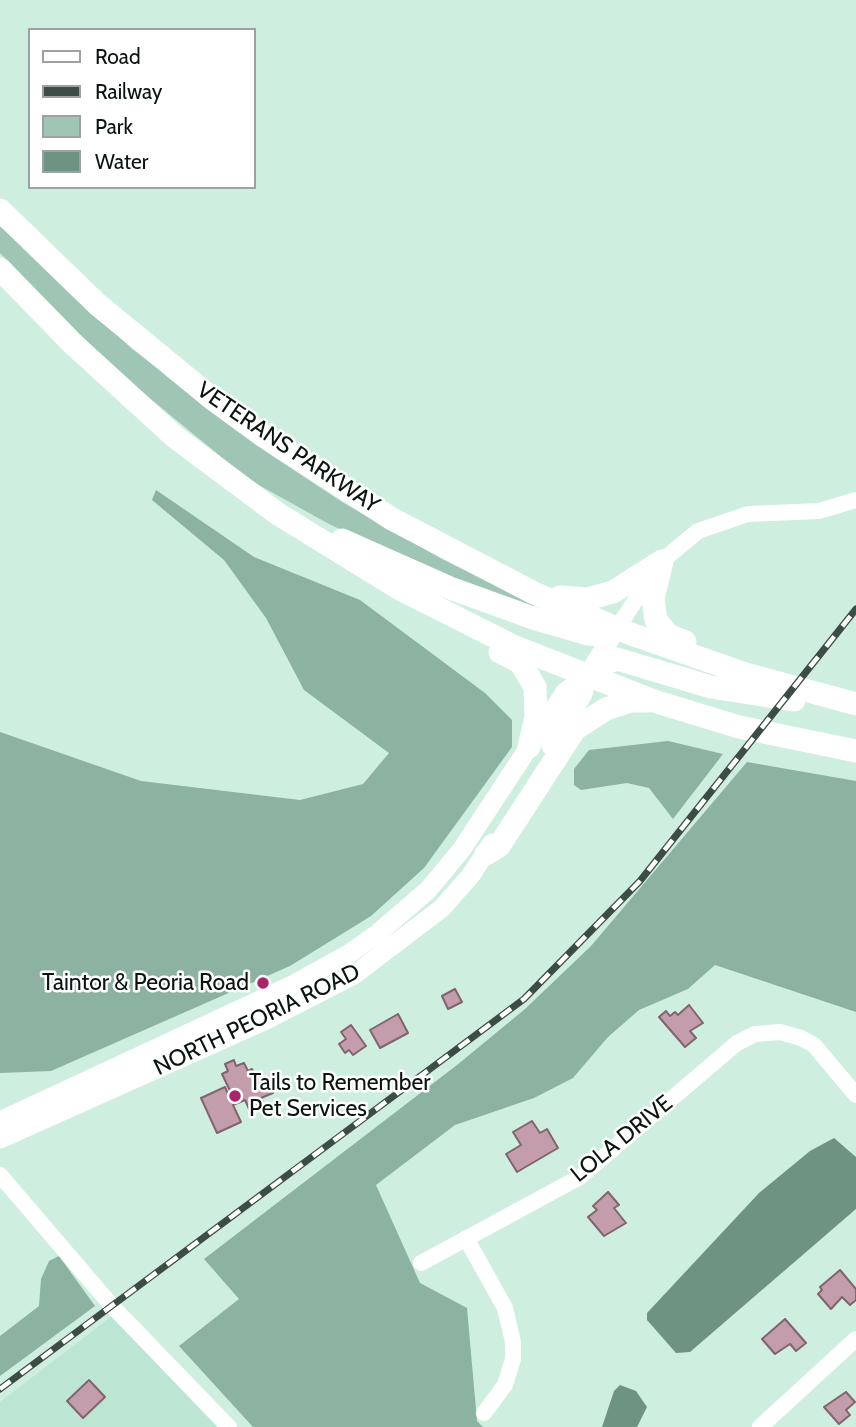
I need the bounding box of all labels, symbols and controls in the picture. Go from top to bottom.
legend [28,28,256,189]
text: Road [95,44,141,69]
text: Railway [95,79,162,104]
text: Park [95,114,133,139]
text: Water [95,149,148,174]
street label: VETERANS PARKWAY [191,377,385,519]
street label: NORTH PEORIA ROAD [149,958,365,1082]
place label: Taintor & Peoria Road [42,969,249,997]
marker: Taintor & Peoria Road [255,975,271,991]
place label: Tails to Remember Pet Services [249,1069,431,1123]
marker: Tails to Remember Pet Services [227,1088,243,1104]
street label: LOLA DRIVE [566,1090,678,1188]

